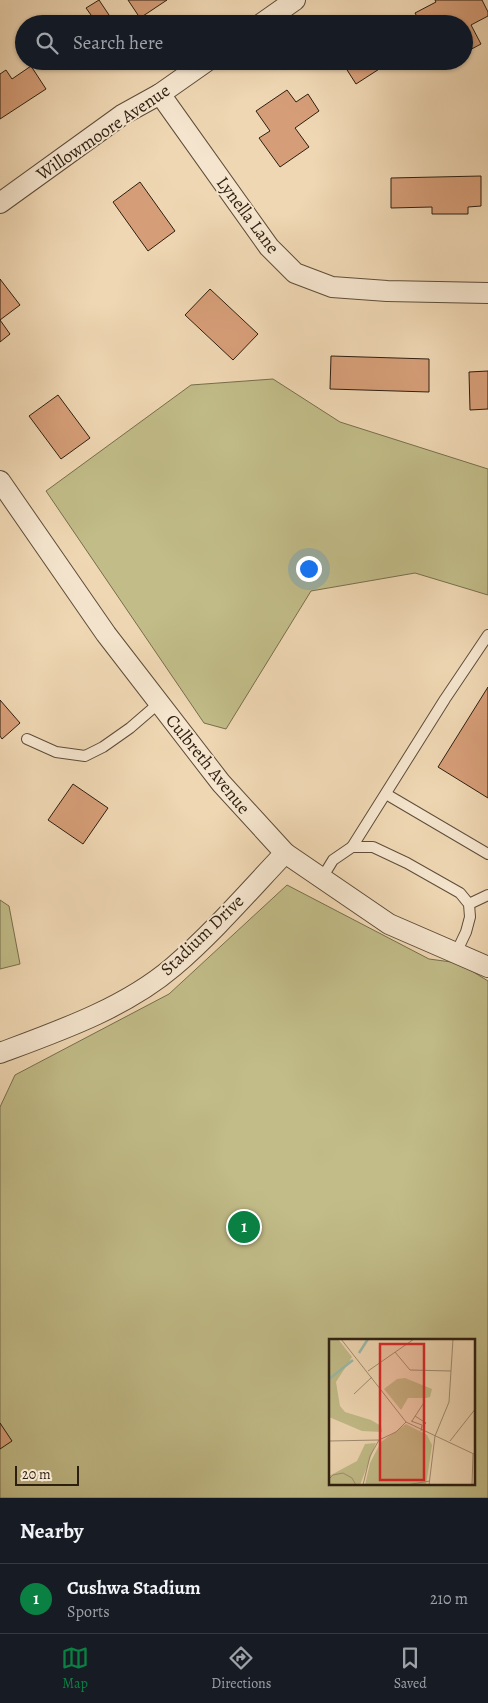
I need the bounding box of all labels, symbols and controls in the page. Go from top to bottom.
search box [15,15,473,70]
icon: search [33,29,61,57]
text: Search here [73,30,163,56]
street label: Willowmoore Avenue [31,78,174,186]
street label: Lynella Lane [211,171,285,259]
your location [296,556,322,582]
street label: Culbreth Avenue [160,709,256,819]
street label: Stadium Drive [155,889,249,981]
pin: 1 [228,1208,260,1246]
inset map [329,1339,476,1486]
scale bar [15,1463,79,1486]
text: 20 m [22,1465,51,1484]
text: Nearby [20,1517,83,1545]
text: Cushwa Stadium [67,1575,201,1601]
text: 1 [33,1588,39,1610]
text: 210 m [430,1588,468,1610]
text: Sports [67,1601,110,1623]
tab: Map [61,1644,89,1693]
tab: Directions [211,1644,271,1693]
tab: Saved [394,1644,427,1693]

